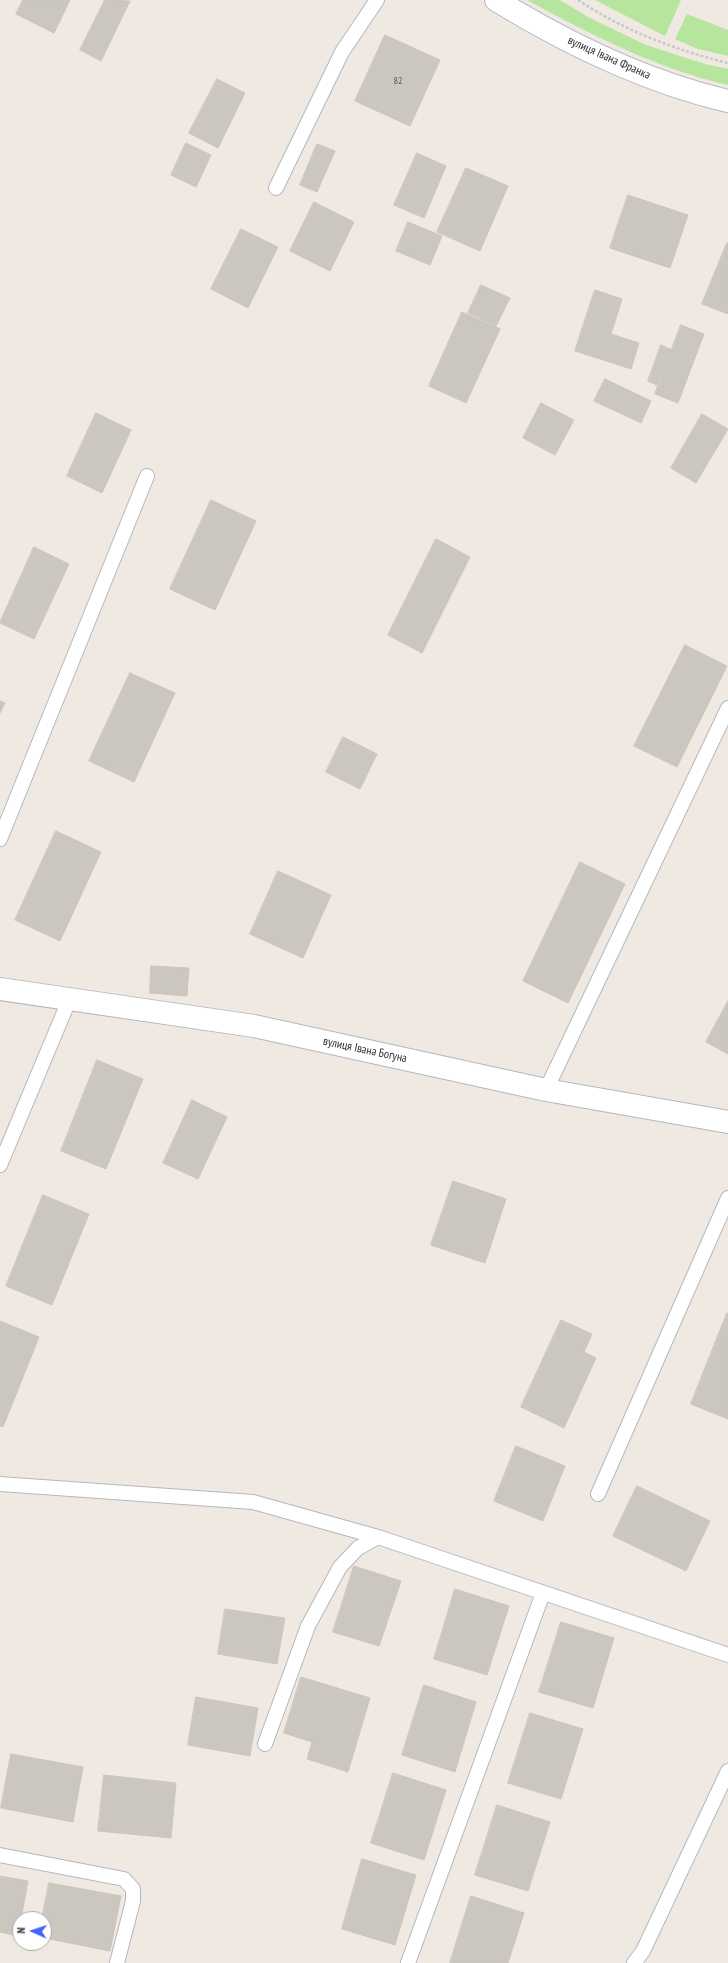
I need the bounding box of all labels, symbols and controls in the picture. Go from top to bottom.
street label: вулиця Івана Франка [565,33,653,83]
house number: 82 [394,75,402,87]
street label: вулиця Івана Богуна [322,1034,408,1066]
north arrow [12,1911,52,1951]
text: N [14,1927,28,1934]

